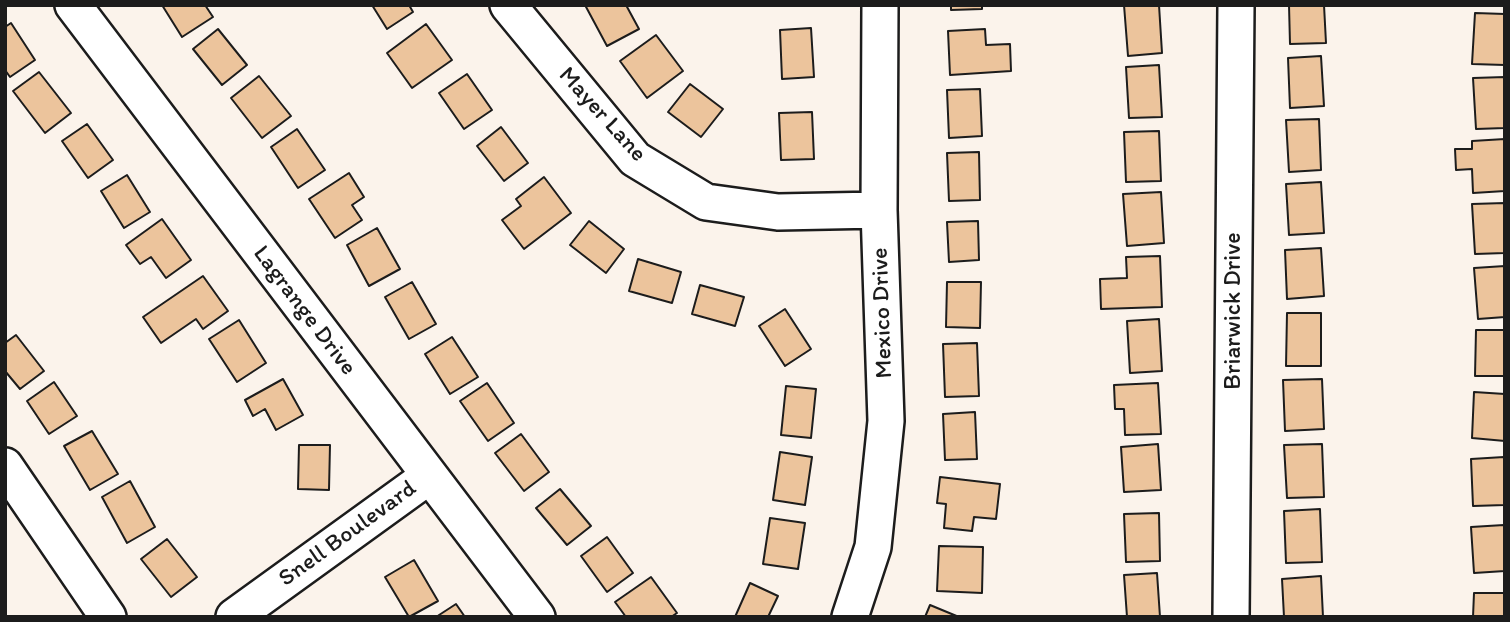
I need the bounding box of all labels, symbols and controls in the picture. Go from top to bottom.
street label: Mayer Lane [552,62,652,168]
street label: Briarwick Drive [1220,232,1248,390]
street label: Lagrange Drive [246,241,362,381]
street label: Mexico Drive [866,247,900,379]
street label: Snell Boulevard [274,474,422,594]

